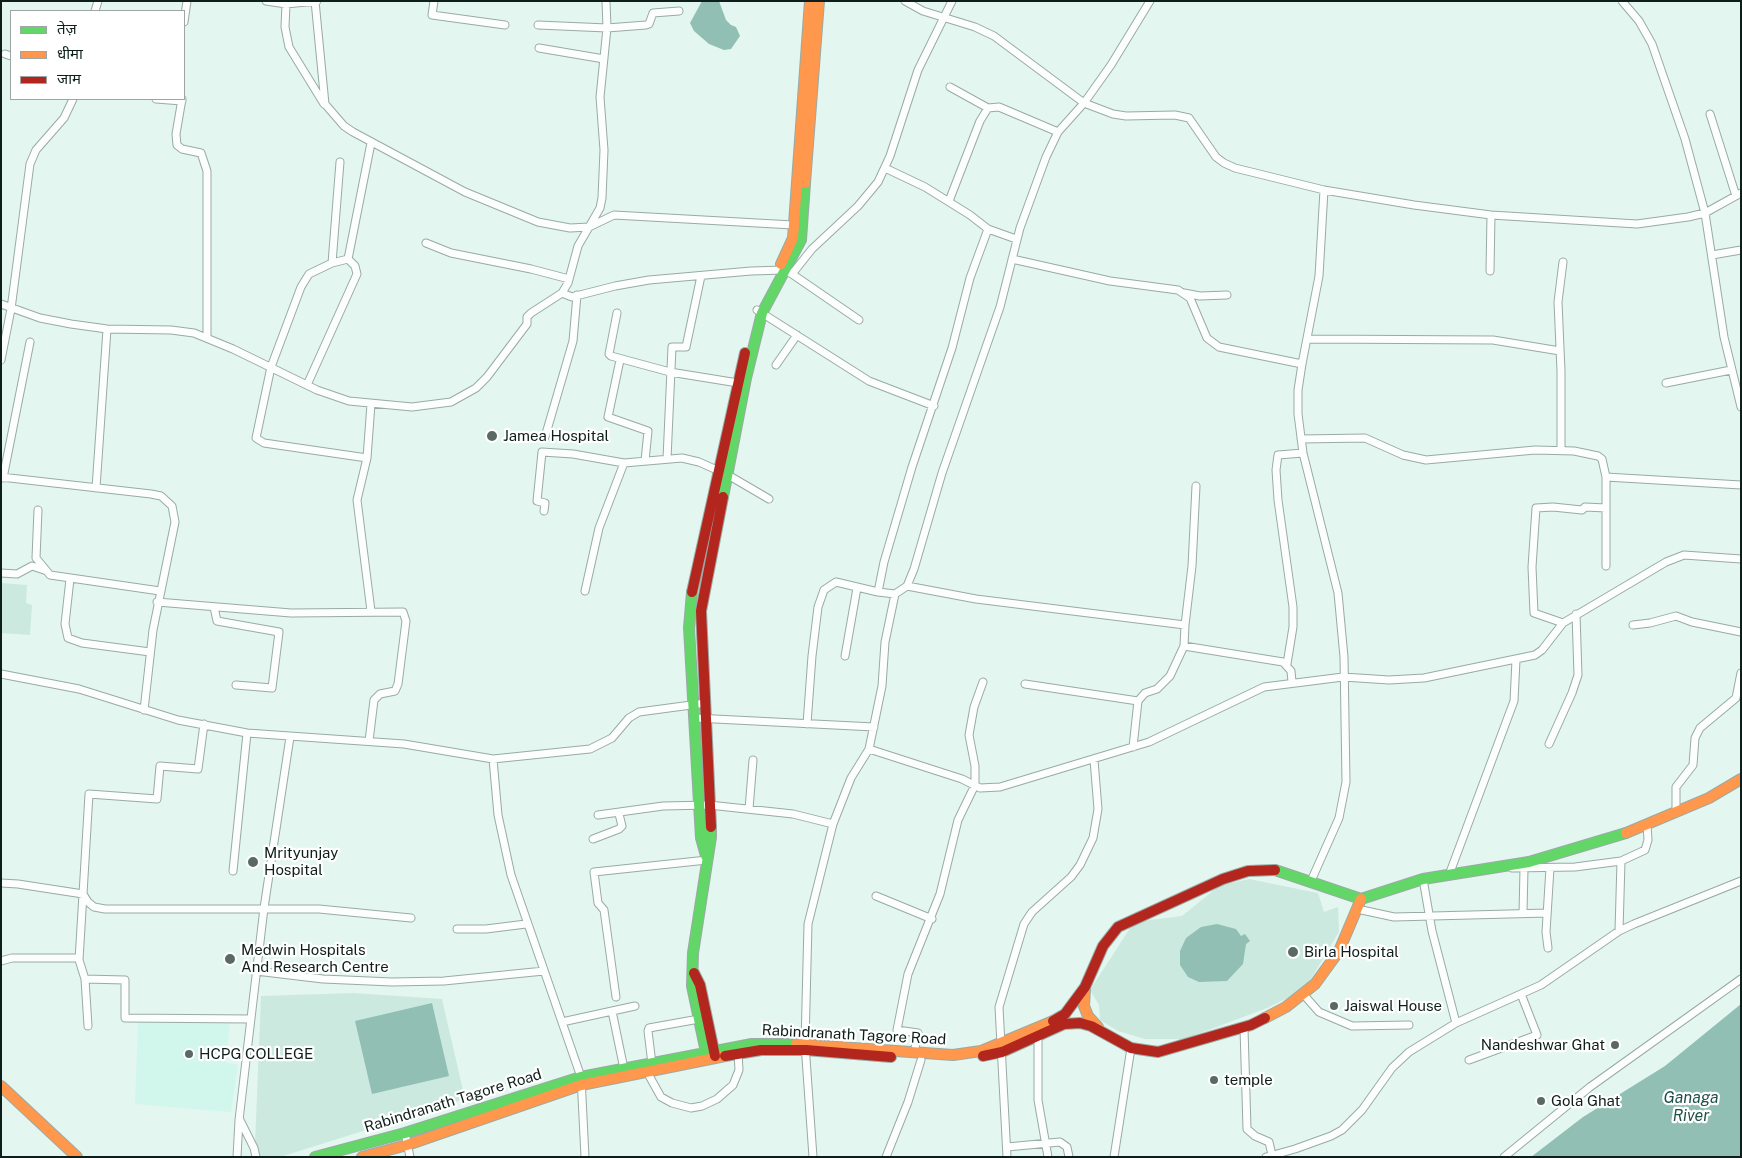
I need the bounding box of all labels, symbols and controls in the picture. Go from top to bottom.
legend [10,10,185,100]
text: तेज़ [57,20,77,37]
text: धीमा [57,45,83,62]
text: जाम [57,70,81,87]
place label: Jamea Hospital [503,427,609,445]
marker: Jamea Hospital [485,429,499,443]
place label: Mrityunjay Hospital [264,844,338,879]
marker: Mrityunjay Hospital [246,855,260,869]
place label: Medwin Hospitals And Research Centre [241,941,389,976]
place label: Birla Hospital [1304,943,1399,961]
marker: Birla Hospital [1286,945,1300,959]
marker: Medwin Hospitals And Research Centre [223,952,237,966]
place label: Jaiswal House [1344,997,1442,1015]
marker: Jaiswal House [1328,1000,1340,1012]
street label: Rabindranath Tagore Road [761,1021,947,1049]
place label: Nandeshwar Ghat [1481,1036,1605,1054]
marker: Nandeshwar Ghat [1609,1039,1621,1051]
place label: HCPG COLLEGE [199,1045,313,1063]
marker: HCPG COLLEGE [183,1048,195,1060]
street label: Rabindranath Tagore Road [362,1065,544,1137]
place label: temple [1224,1071,1273,1089]
marker: temple [1208,1074,1220,1086]
water label: Ganaga River [1663,1088,1719,1126]
place label: Gola Ghat [1551,1092,1620,1110]
marker: Gola Ghat [1535,1095,1547,1107]

